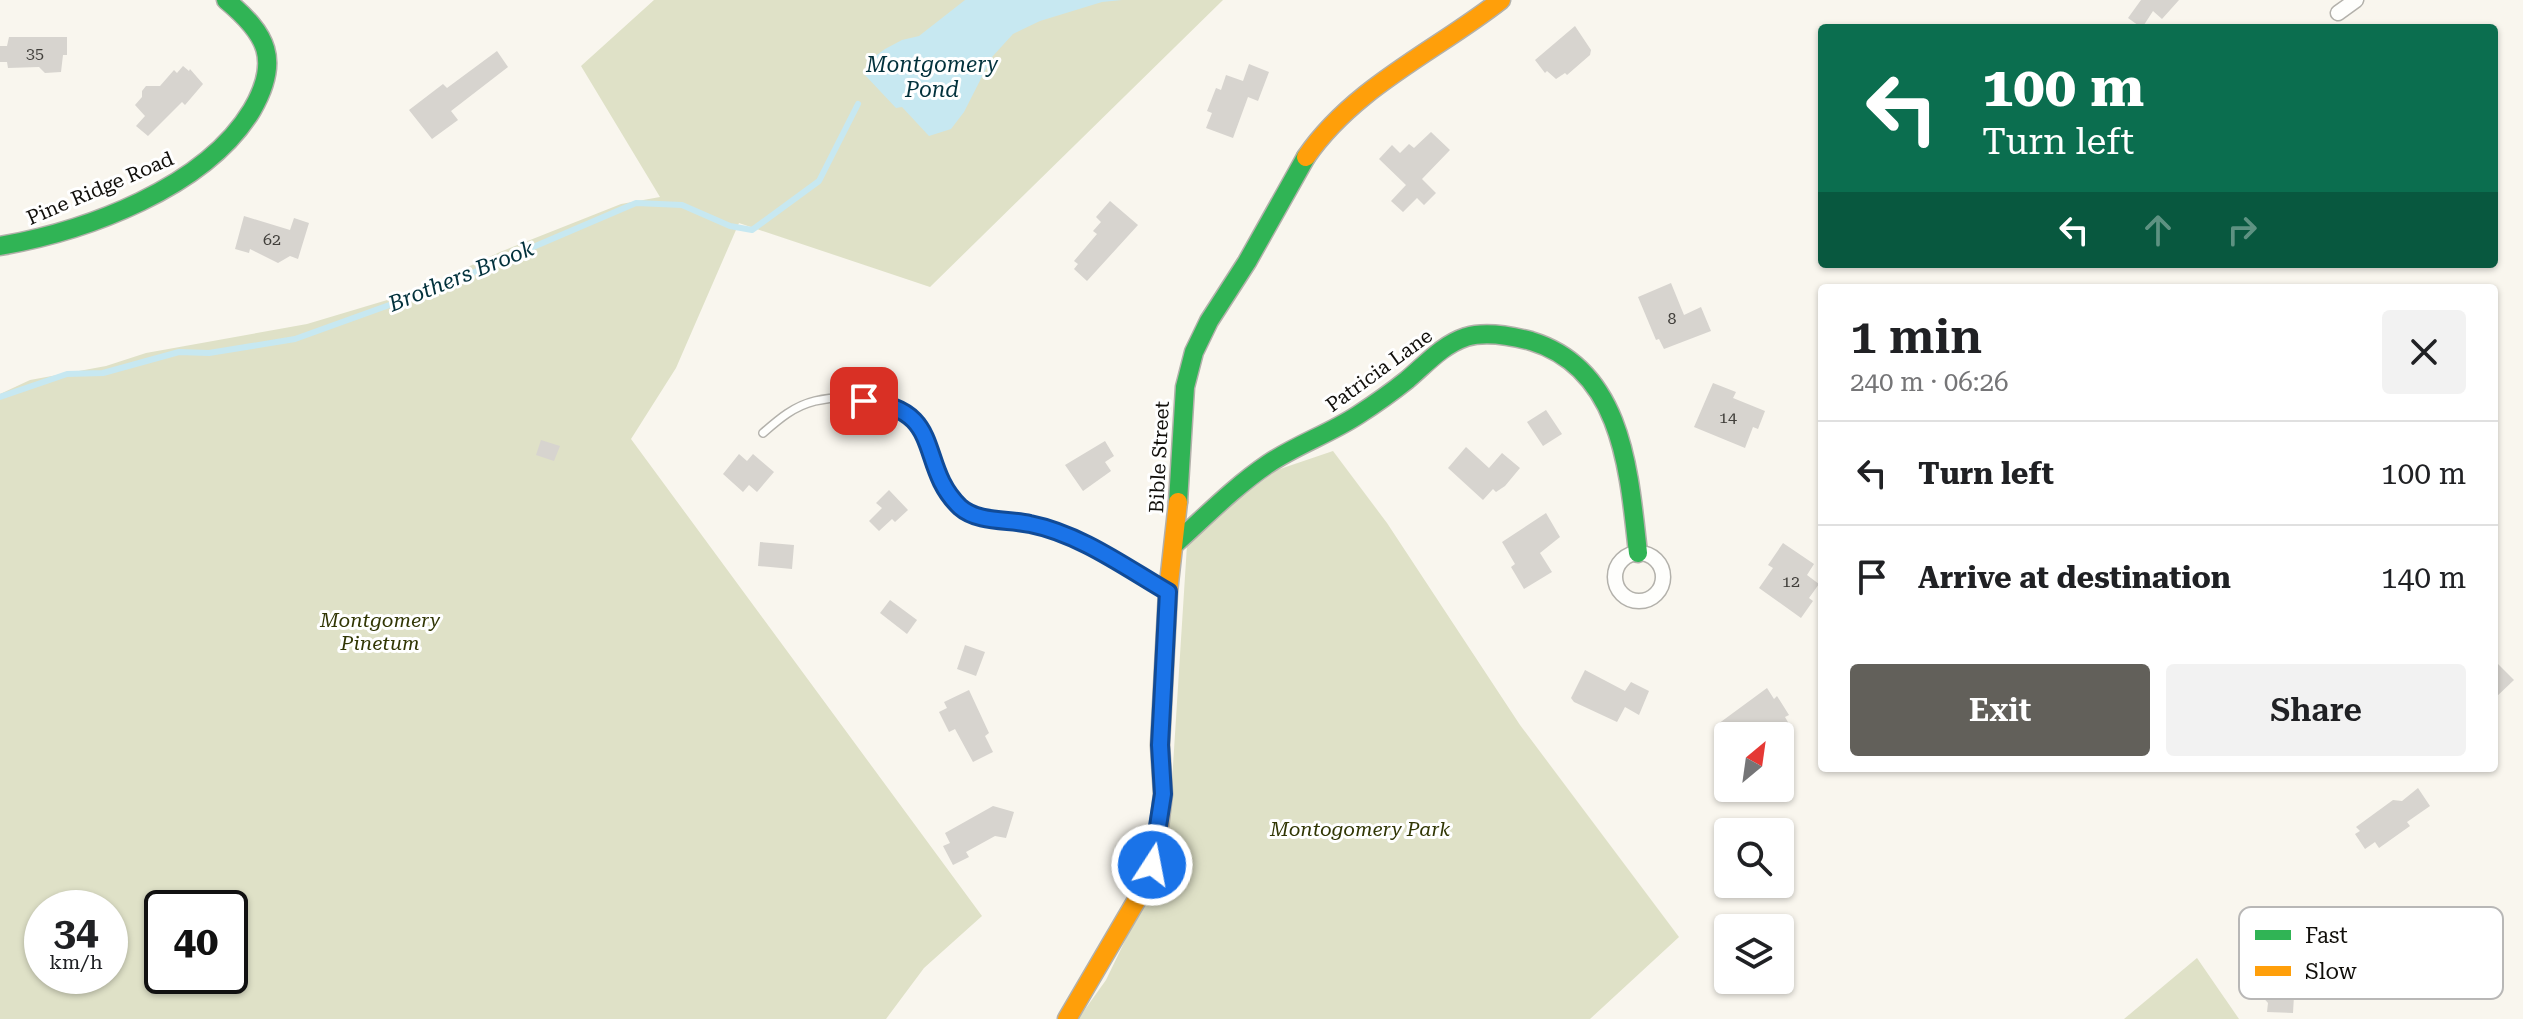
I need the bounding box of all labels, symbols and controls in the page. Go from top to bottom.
house number: 35 [26,44,44,63]
water label: Montgomery Pond [865,52,999,102]
text: 100 m [1982,54,2144,120]
icon: left [1850,56,1954,160]
text: Turn left [1982,121,2134,163]
street label: Pine Ridge Road [23,146,177,230]
icon: left [2052,208,2096,252]
icon: ahead [2136,208,2180,252]
icon: right [2220,208,2264,252]
house number: 62 [263,230,281,249]
water label: Brothers Brook [384,235,537,317]
house number: 8 [1668,309,1677,328]
text: 1 min [1850,309,1982,365]
button: close [2382,310,2466,394]
street label: Patricia Lane [1321,323,1437,417]
pin [830,367,898,435]
text: 240 m · 06:26 [1850,367,2009,397]
icon: arrive [842,379,886,423]
street label: Bible Street [1144,400,1174,514]
house number: 14 [1719,408,1737,427]
icon: left [1850,451,1894,495]
text: Turn left [1918,456,2054,491]
text: 100 m [2381,456,2466,491]
icon: arrive [1850,555,1894,599]
text: Arrive at destination [1918,560,2231,595]
text: 140 m [2381,560,2466,595]
house number: 12 [1782,572,1800,591]
park label: Montgomery Pinetum [319,608,441,655]
button: Exit [1850,664,2150,756]
button: Share [2166,664,2466,756]
north arrow [1714,722,1794,802]
map controls [1714,722,1794,994]
park label: Montogomery Park [1269,817,1450,841]
button: search [1714,818,1794,898]
position arrow [1110,823,1194,907]
speed limit sign: 40 [144,890,248,994]
legend [2239,907,2503,999]
text: 34 [54,908,98,955]
button: layers [1714,914,1794,994]
text: Fast [2305,923,2348,948]
text: km/h [49,950,103,974]
text: Slow [2305,959,2358,984]

